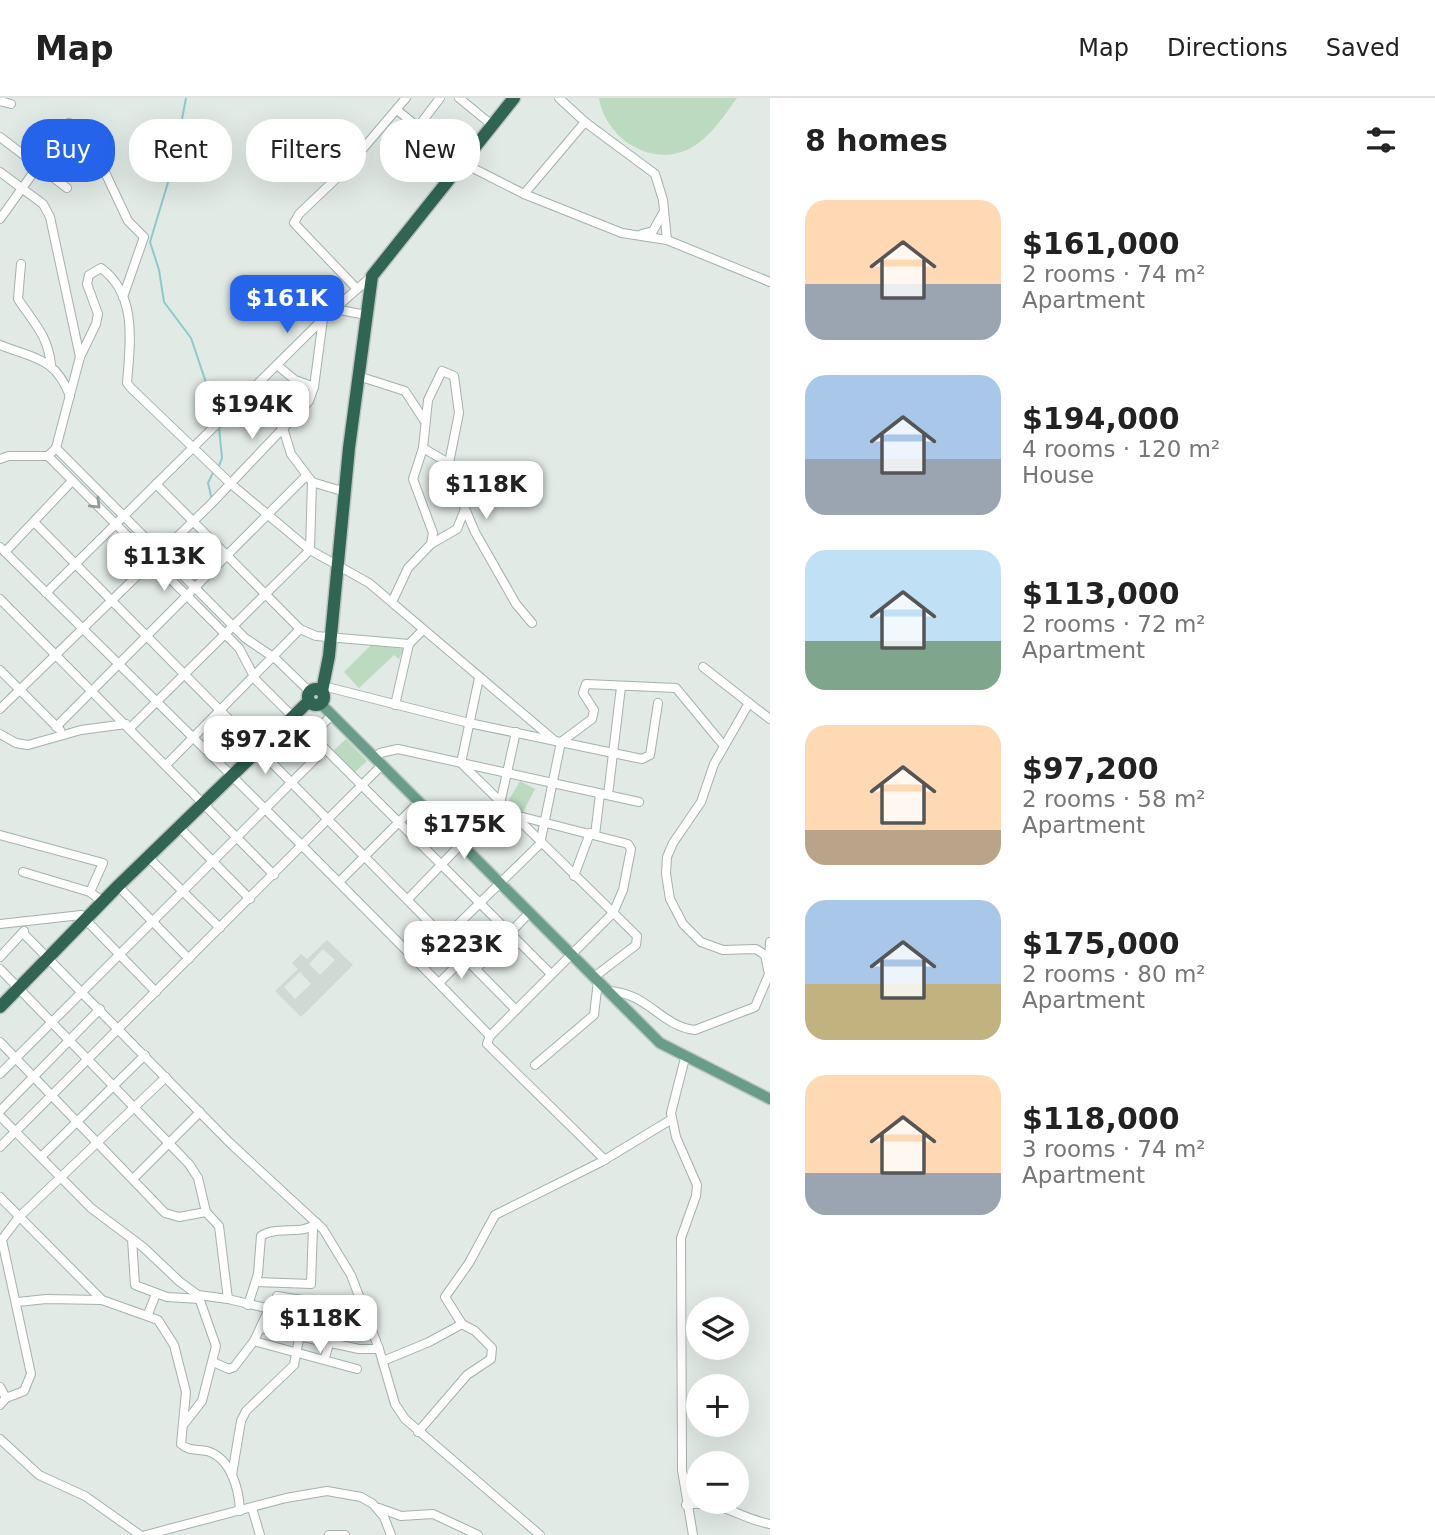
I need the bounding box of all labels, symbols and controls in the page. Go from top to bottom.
text: Map [35,29,114,68]
text: Map [1078,34,1129,62]
text: Directions [1167,34,1288,62]
text: Saved [1326,34,1400,62]
chip: Buy [21,119,115,182]
chip: Rent [129,119,232,182]
chip: Filters [246,119,366,182]
chip: New [380,119,480,182]
icon: filters [1362,121,1400,159]
text: 8 homes [805,123,948,158]
text: $161,000 [1022,226,1180,261]
icon: home [861,228,945,312]
text: 2 rooms · 74 m² [1022,261,1206,287]
pin: $161K [238,275,336,335]
text: $161K [246,285,328,311]
text: Apartment [1022,287,1145,313]
pin: $194K [203,382,301,441]
text: $194K [211,391,293,417]
text: $194,000 [1022,401,1180,436]
icon: home [861,403,945,487]
text: 4 rooms · 120 m² [1022,436,1220,462]
pin: $118K [437,462,535,521]
text: House [1022,462,1094,488]
text: $118K [445,471,527,497]
one-way arrow [88,496,101,509]
pin: $113K [115,533,213,593]
text: $113K [123,543,205,569]
text: $113,000 [1022,576,1180,611]
icon: home [861,578,945,662]
text: 2 rooms · 72 m² [1022,611,1206,637]
text: Apartment [1022,637,1145,663]
pin: $97.2K [208,716,322,776]
text: $97.2K [220,726,310,752]
text: $97,200 [1022,751,1159,786]
icon: home [861,753,945,837]
text: 2 rooms · 58 m² [1022,786,1206,812]
pin: $175K [415,802,513,861]
text: $175K [423,811,505,837]
text: Apartment [1022,812,1145,838]
pin: $223K [412,922,510,981]
text: $175,000 [1022,926,1180,961]
icon: home [861,928,945,1012]
text: $223K [420,931,502,957]
text: 2 rooms · 80 m² [1022,961,1206,987]
text: Apartment [1022,987,1145,1013]
text: $118,000 [1022,1101,1180,1136]
icon: home [861,1103,945,1187]
text: 3 rooms · 74 m² [1022,1136,1206,1162]
text: Apartment [1022,1162,1145,1188]
pin: $118K [271,1296,369,1355]
map controls [686,1297,749,1514]
button: layers [686,1297,749,1360]
text: $118K [279,1305,361,1331]
button: + [686,1374,749,1437]
button: − [686,1451,749,1514]

